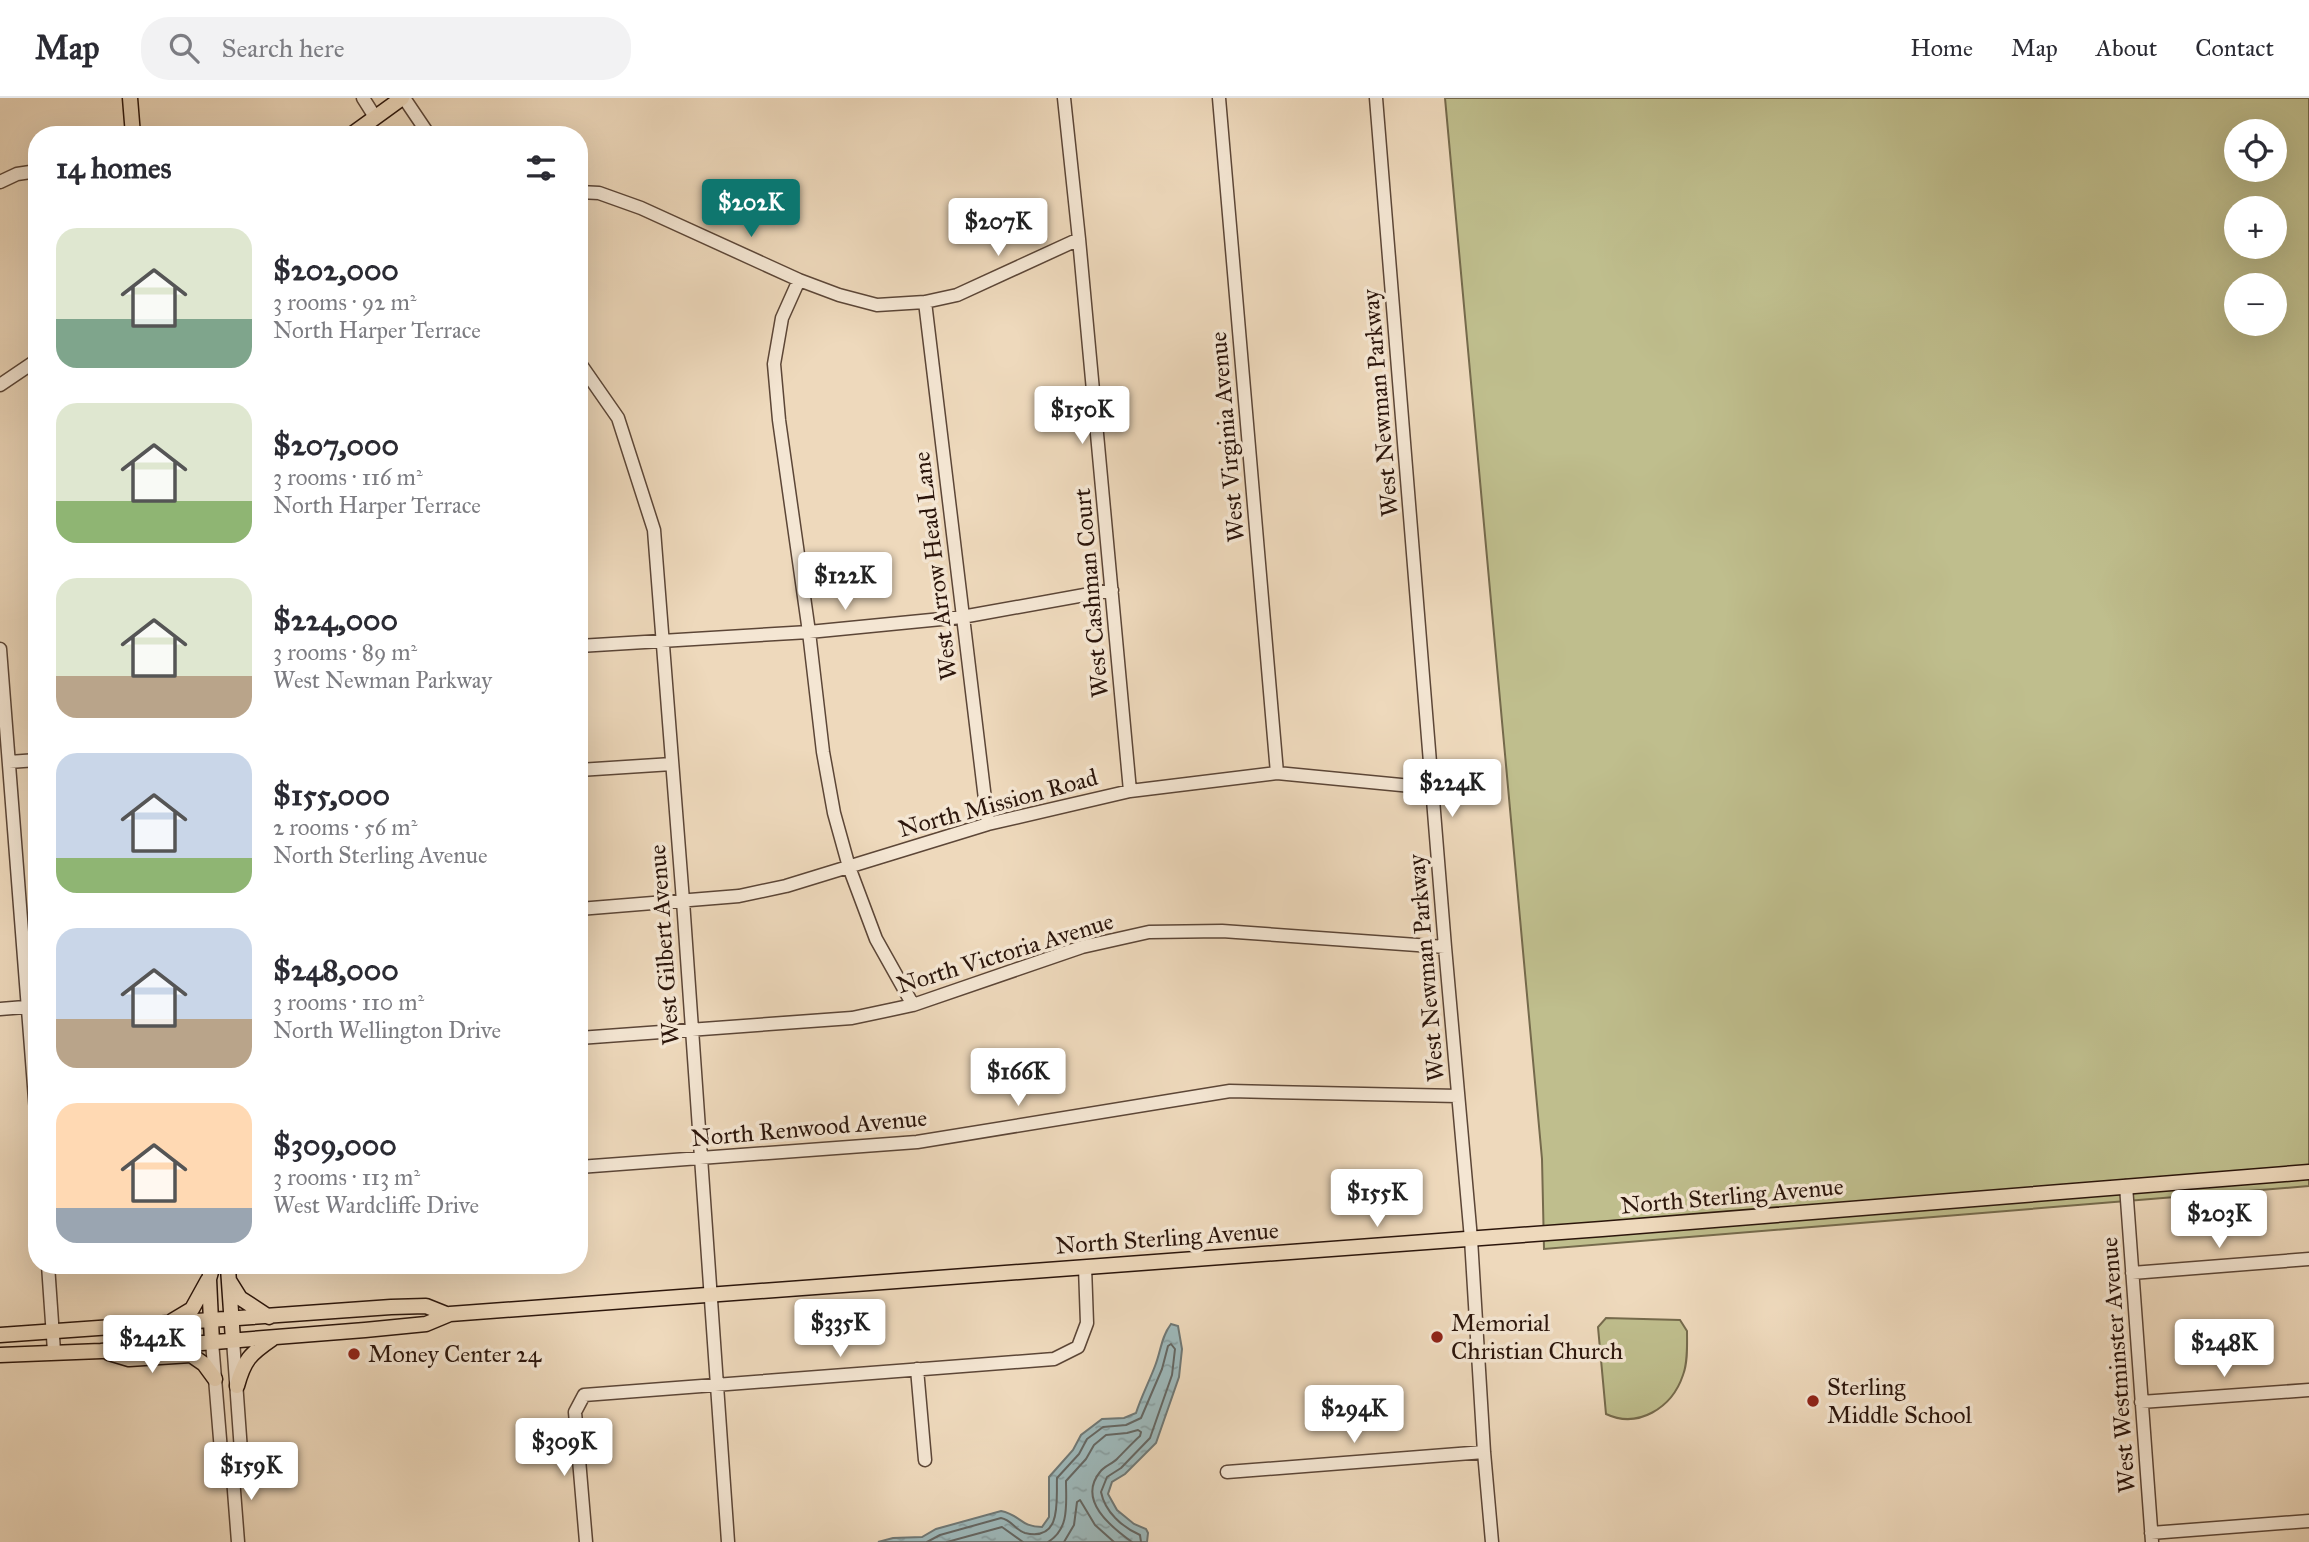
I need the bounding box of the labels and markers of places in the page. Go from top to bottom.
pin: $202K [702,180,800,239]
pin: $207K [949,198,1047,258]
pin: $150K [1033,386,1131,446]
pin: $122K [796,552,894,612]
pin: $224K [1403,760,1501,819]
pin: $166K [969,1048,1067,1108]
pin: $155K [1328,1170,1426,1229]
pin: $203K [2170,1190,2268,1250]
pin: $335K [791,1300,889,1359]
place label: Memorial Christian Church [1451,1308,1623,1366]
pin: $242K [103,1316,201,1375]
pin: $248K [2175,1320,2273,1379]
marker: Memorial Christian Church [1429,1329,1445,1345]
place label: Money Center 24 [368,1339,542,1369]
marker: Money Center 24 [346,1346,362,1362]
place label: Sterling Middle School [1827,1372,1973,1430]
pin: $294K [1305,1386,1403,1445]
marker: Sterling Middle School [1805,1393,1821,1409]
pin: $309K [515,1418,613,1478]
pin: $159K [202,1442,300,1502]

